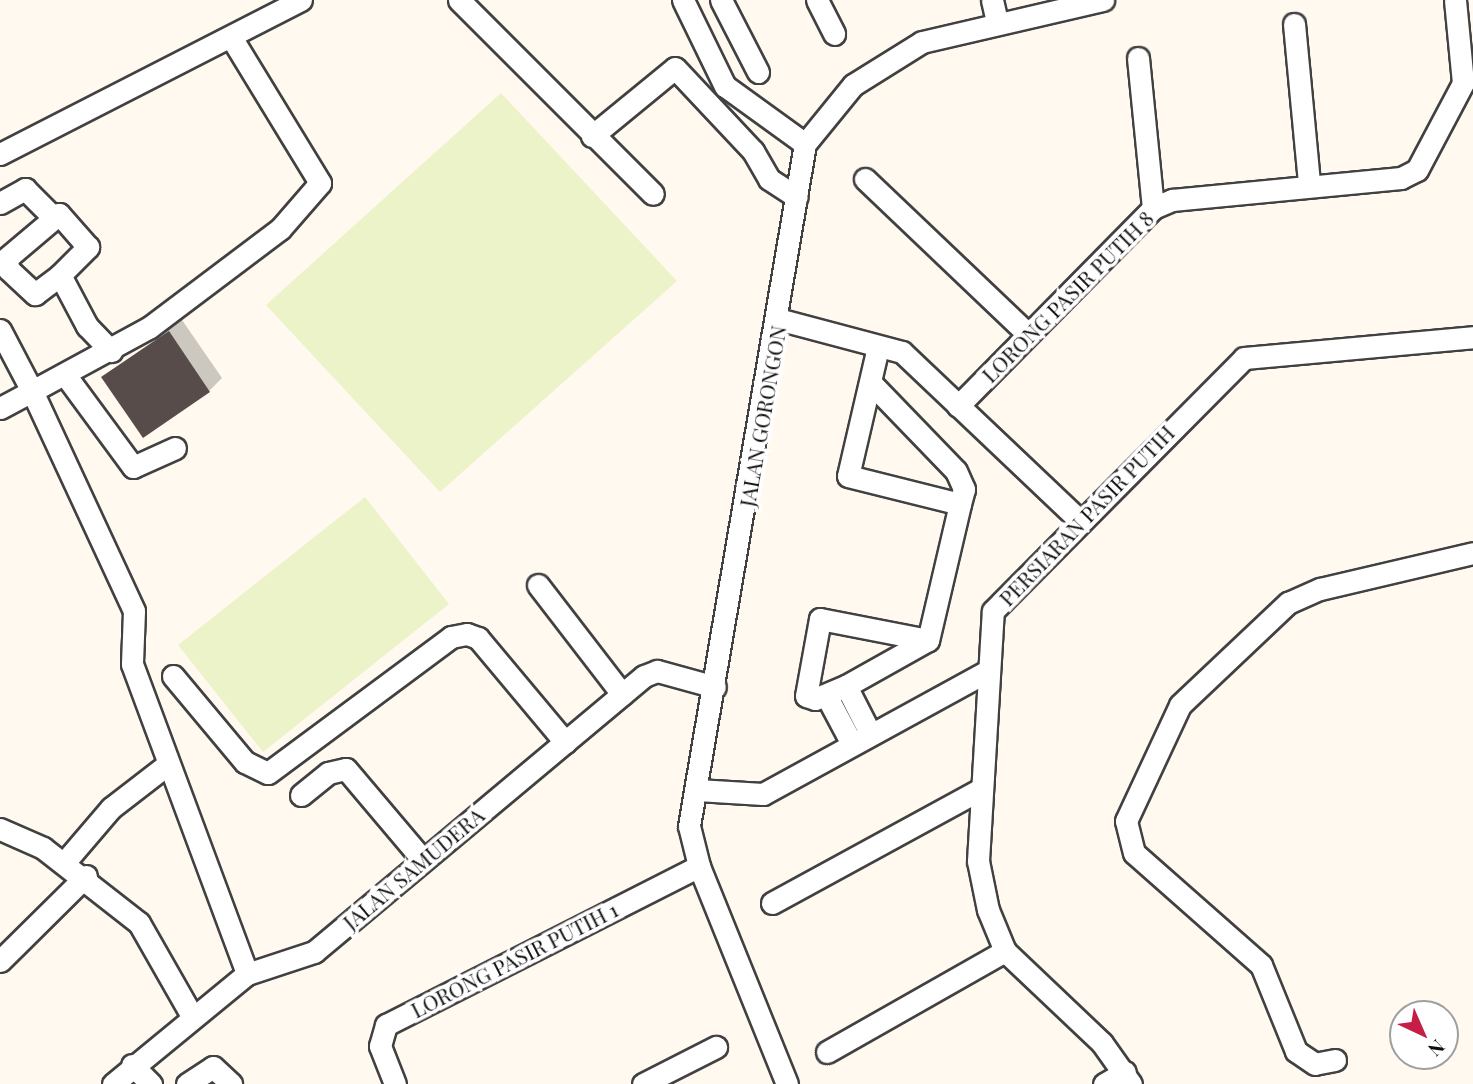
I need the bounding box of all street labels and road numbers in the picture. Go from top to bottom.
street label: LORONG PASIR PUTIH 8 [976,205,1158,387]
street label: JALAN GORONGON [734,323,790,509]
street label: PERSIARAN PASIR PUTIH [993,420,1179,610]
street label: JALAN SAMUDERA [338,802,488,934]
street label: LORONG PASIR PUTIH 1 [406,896,622,1022]

